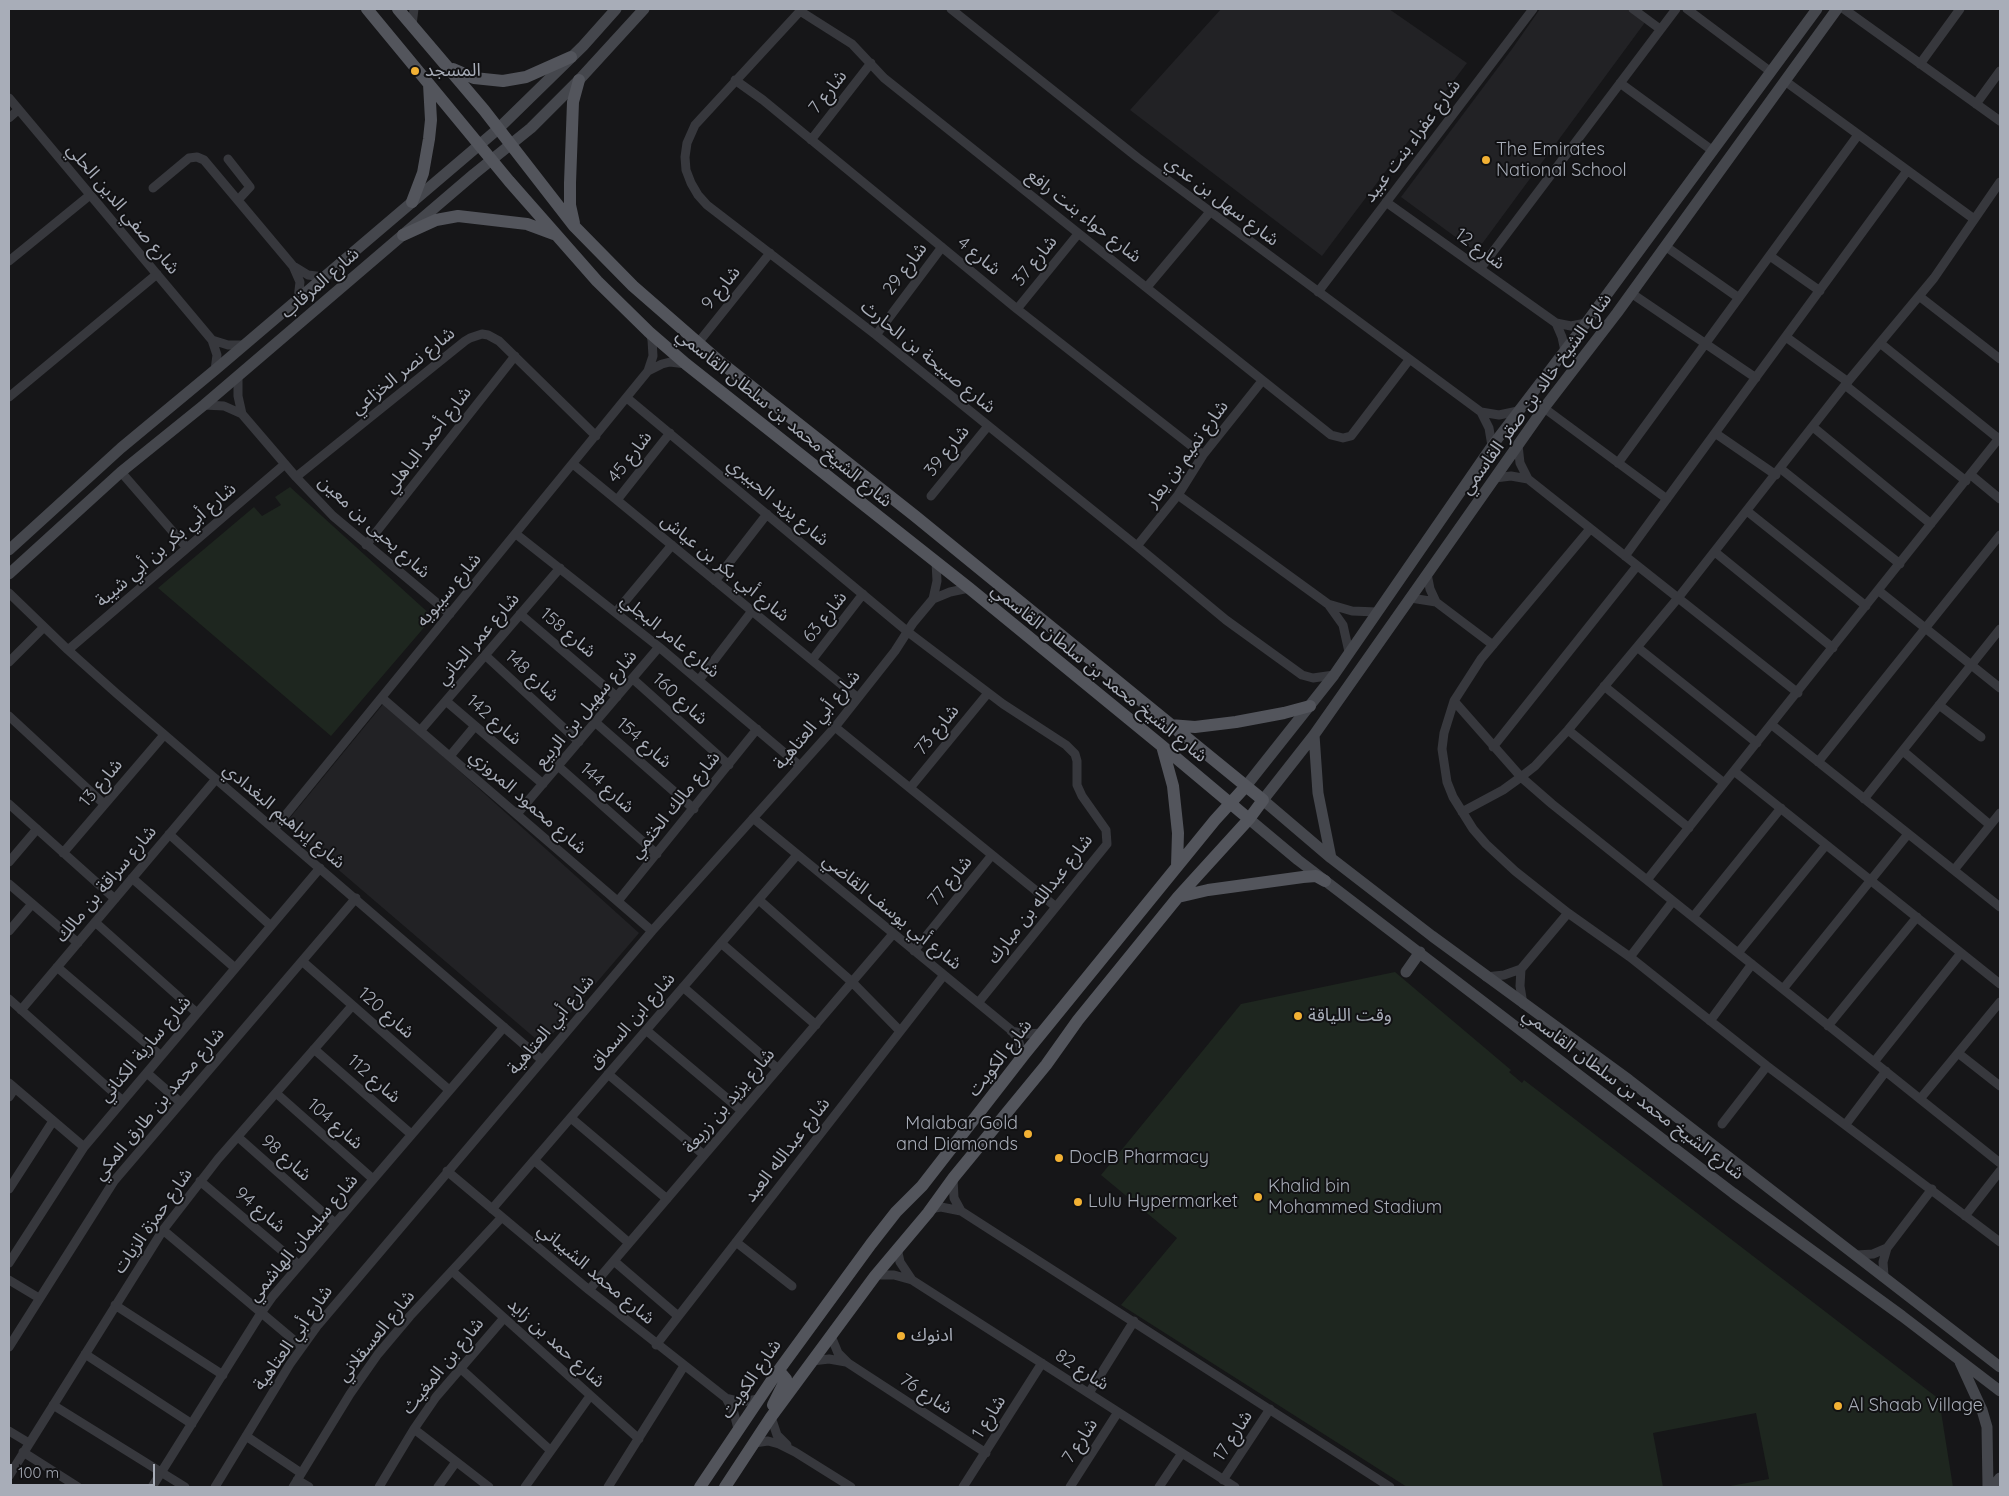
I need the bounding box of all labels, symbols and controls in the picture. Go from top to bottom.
place label: المسجد [425,60,481,82]
marker: المسجد [409,65,421,77]
street label: شارع 7 [804,66,852,118]
street label: شارع عفراء بنت عبيد [1359,75,1465,207]
street label: شارع صفي الدين الحلي [62,139,184,279]
place label: The Emirates National School [1496,139,1627,182]
street label: شارع سهل بن عدي [1161,151,1283,251]
marker: The Emirates National School [1480,154,1492,166]
street label: شارع حواء بنت رافع [1022,165,1146,267]
street label: شارع 12 [1451,224,1509,274]
street label: شارع 37 [1008,231,1062,291]
street label: شارع 4 [953,232,1005,280]
street label: شارع 29 [878,239,932,299]
street label: شارع المرقاب [276,243,364,323]
street label: شارع 9 [697,262,745,314]
street label: شارع الشيخ خالد بن صقر القاسمي [1456,289,1616,499]
street label: شارع صبيحة بن الحارث [856,296,1000,418]
street label: شارع نصر الخزاعي [347,322,459,420]
street label: شارع الشيخ محمد بن سلطان القاسمي [672,324,896,512]
street label: شارع أحمد الباهلي [380,382,476,498]
street label: شارع تميم بن يعار [1141,396,1233,512]
street label: شارع 39 [920,421,974,481]
street label: شارع 45 [603,427,657,487]
street label: شارع يزيد الحبيري [723,453,833,551]
street label: شارع يحيى بن معين [314,471,434,583]
street label: شارع أبي بكر بن أبي شيبة [91,478,241,612]
street label: شارع أبي بكر بن عياش [656,510,794,626]
street label: شارع سيبويه [412,549,486,631]
street label: شارع الشيخ محمد بن سلطان القاسمي [987,579,1211,767]
street label: شارع 63 [798,587,852,647]
street label: شارع عمر الجاني [432,588,524,690]
street label: شارع عامر البجلي [616,590,724,682]
street label: شارع 158 [536,603,600,663]
street label: شارع 148 [501,646,563,706]
street label: شارع سهيل بن الربيع [530,646,642,772]
street label: شارع أبي العتاهية [769,666,865,774]
street label: شارع 160 [648,669,712,729]
street label: شارع 142 [462,690,526,750]
street label: شارع 73 [910,700,964,760]
street label: شارع 154 [612,713,676,773]
street label: شارع محمود المروزي [465,745,591,859]
street label: شارع مالك الخثمي [625,747,725,863]
street label: شارع 13 [75,755,127,811]
street label: شارع 144 [575,758,639,818]
street label: شارع إبراهيم البغدادي [219,759,349,873]
street label: شارع سراقة بن مالك [51,821,161,947]
street label: شارع عبدالله بن مبارك [983,830,1097,968]
street label: شارع أبي يوسف القاضي [818,849,966,975]
street label: شارع 77 [923,851,977,911]
street label: شارع ابن السماق [584,968,680,1074]
street label: شارع أبي العتاهية [503,971,599,1079]
street label: شارع 120 [354,983,418,1043]
street label: شارع سارية الكناني [94,991,196,1107]
street label: شارع الشيخ محمد بن سلطان القاسمي [1518,1004,1748,1184]
place label: وقت اللياقة [1308,1005,1392,1027]
marker: وقت اللياقة [1292,1010,1304,1022]
street label: شارع الكويت [963,1015,1037,1101]
street label: شارع محمد بن طارق المكي [89,1023,229,1185]
street label: شارع يزيد بن زريعة [679,1044,779,1158]
street label: شارع 112 [343,1050,405,1108]
street label: شارع عبدالله العبد [739,1093,835,1207]
street label: شارع 104 [303,1094,367,1154]
place label: Malabar Gold and Diamonds [896,1113,1018,1156]
marker: Malabar Gold and Diamonds [1022,1128,1034,1140]
street label: شارع 98 [256,1130,316,1186]
place label: DocIB Pharmacy [1069,1147,1209,1169]
marker: DocIB Pharmacy [1053,1152,1065,1164]
street label: شارع حمزة الزيات [109,1164,197,1278]
street label: شارع سليمان الهاشمي [243,1170,363,1306]
place label: Khalid bin Mohammed Stadium [1268,1176,1442,1218]
street label: شارع 94 [230,1183,290,1237]
place label: Lulu Hypermarket [1088,1191,1238,1213]
marker: Khalid bin Mohammed Stadium [1252,1191,1264,1203]
marker: Lulu Hypermarket [1072,1196,1084,1208]
street label: شارع محمد الشيباني [533,1219,659,1329]
street label: شارع أبي العتاهية [249,1281,337,1395]
street label: شارع العسقلاني [333,1286,419,1386]
street label: شارع حمد بن زايد [503,1294,609,1392]
street label: شارع بن المغيث [397,1313,489,1419]
place label: ادنوك [911,1325,953,1347]
marker: ادنوك [895,1330,907,1342]
street label: شارع الكويت [716,1335,786,1423]
street label: شارع 82 [1051,1345,1113,1395]
street label: شارع 76 [896,1369,956,1419]
street label: شارع 1 [967,1391,1011,1443]
place label: Al Shaab Village [1848,1395,1983,1417]
marker: Al Shaab Village [1832,1400,1844,1412]
street label: شارع 17 [1209,1407,1257,1465]
street label: شارع 7 [1058,1414,1102,1468]
scale bar [12,1454,158,1486]
text: 100 m [18,1463,59,1482]

